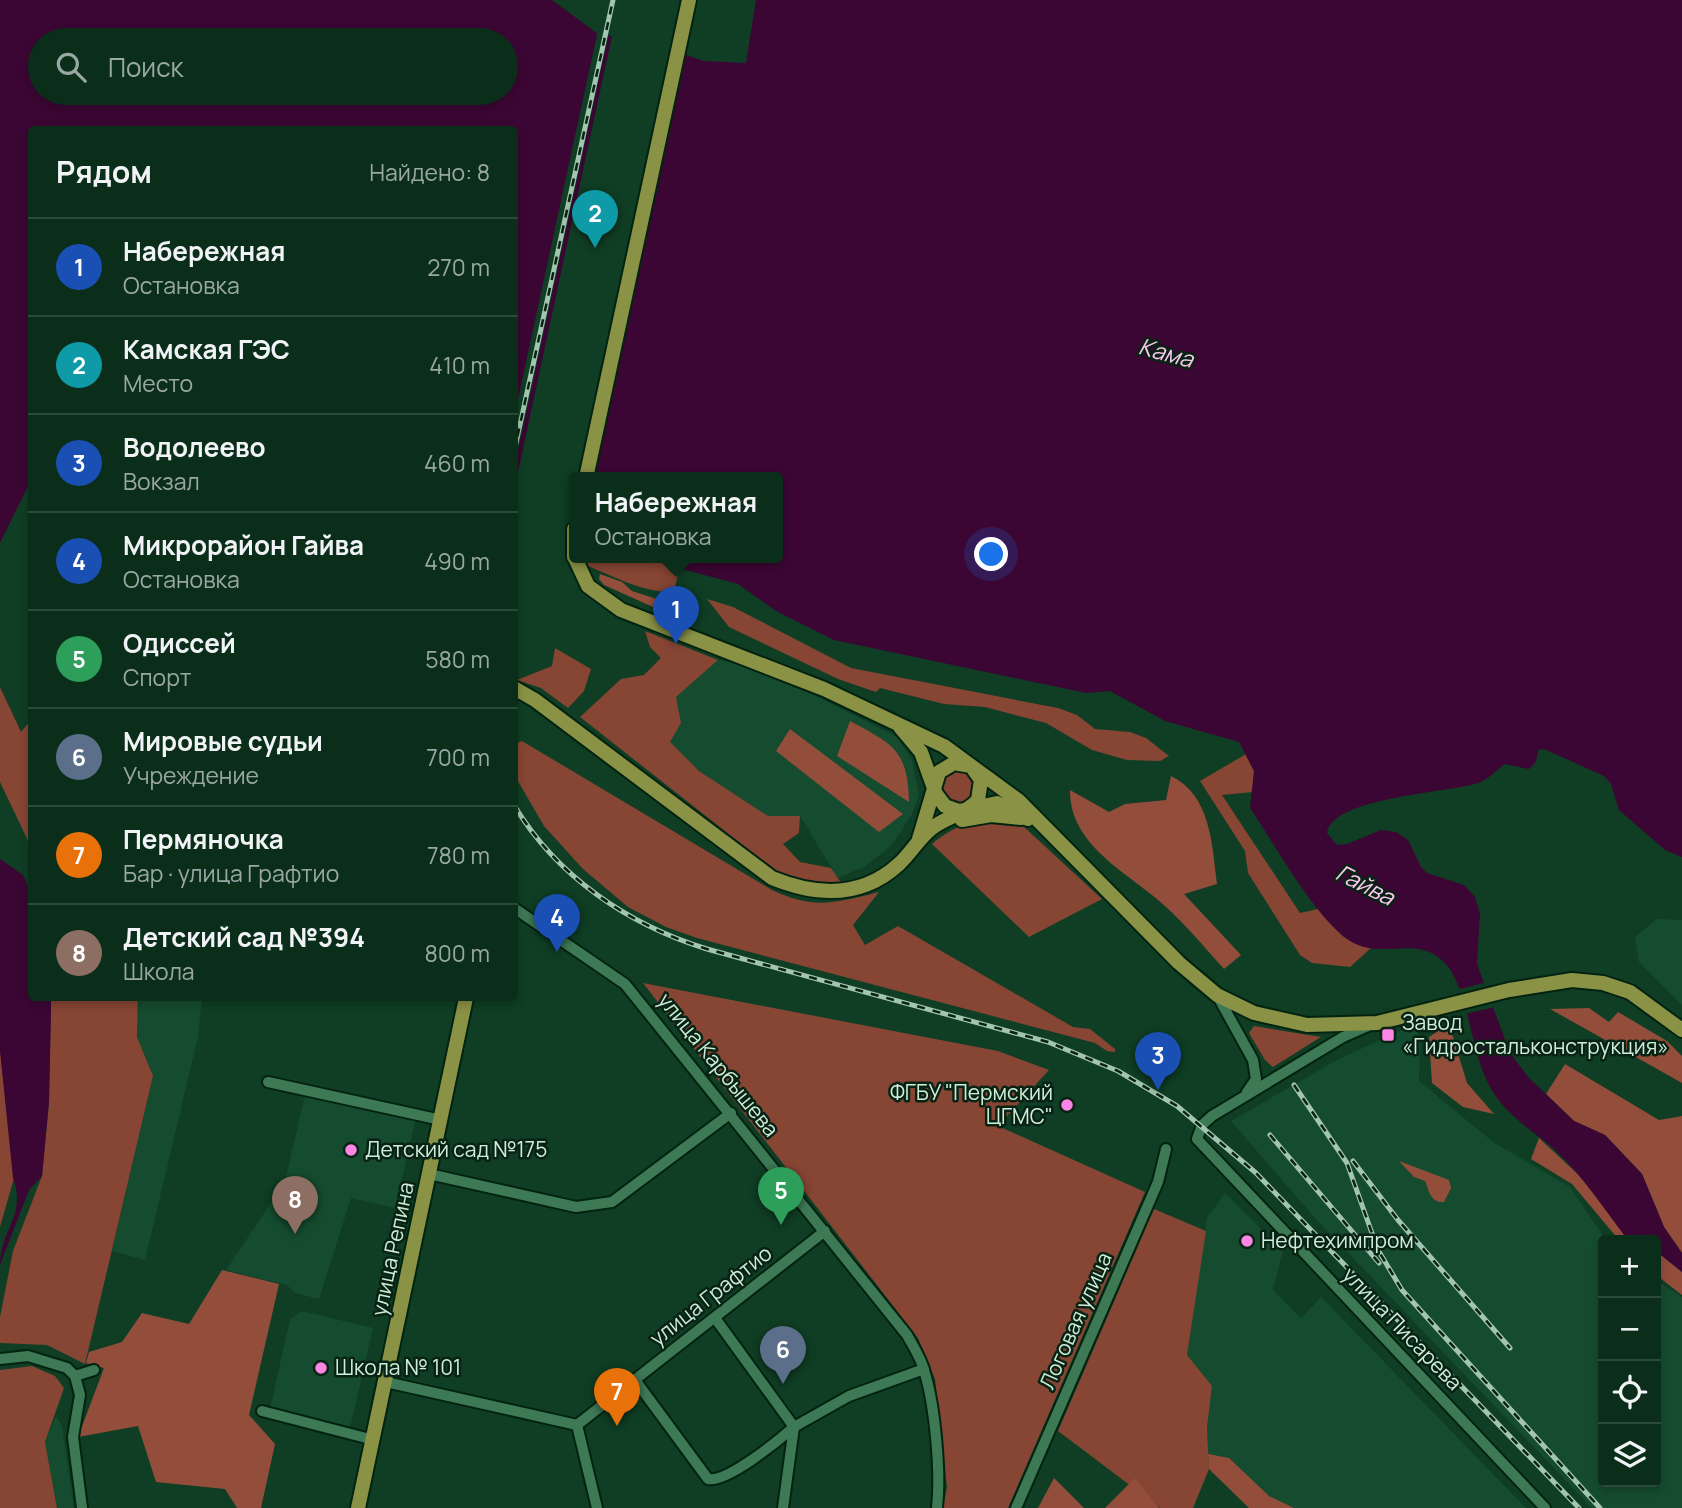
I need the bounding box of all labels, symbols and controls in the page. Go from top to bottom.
search box [28,28,518,105]
icon: search [52,48,90,86]
text: Поиск [108,49,183,85]
text: Рядом [56,151,152,192]
text: Найдено: 8 [369,156,490,188]
pin: 2 [572,190,618,248]
text: Набережная [123,233,285,269]
text: 1 [74,251,84,283]
text: 270 m [427,251,490,283]
text: Остановка [123,269,240,301]
water label: Кама [1136,329,1198,375]
text: Камская ГЭС [123,331,290,367]
text: 2 [72,349,86,381]
text: 410 m [429,349,490,381]
text: Место [123,367,193,399]
text: Водолеево [123,429,266,465]
text: 3 [72,447,86,479]
text: 460 m [424,447,490,479]
text: Вокзал [123,465,200,497]
popup [569,472,783,563]
text: Набережная [595,484,757,520]
text: Остановка [595,520,712,552]
text: Микрорайон Гайва [123,527,364,563]
your location [974,537,1008,571]
text: 4 [72,545,86,577]
text: 490 m [424,545,490,577]
text: Остановка [123,563,240,595]
pin: 1 [653,586,699,644]
text: Одиссей [123,625,236,661]
text: 5 [72,643,86,675]
text: 580 m [425,643,490,675]
text: Спорт [123,661,191,693]
text: Мировые судьи [123,723,323,759]
text: 6 [72,741,86,773]
text: 700 m [426,741,490,773]
text: Учреждение [123,759,259,791]
text: Пермяночка [123,821,284,857]
text: 7 [73,839,85,871]
text: 780 m [427,839,490,871]
water label: Гайва [1331,856,1401,913]
text: Бар · улица Графтио [123,857,339,889]
pin: 4 [534,894,580,952]
text: Детский сад №394 [123,919,365,955]
text: 8 [72,937,86,969]
text: 800 m [424,937,490,969]
text: Школа [123,955,195,987]
street label: улица Карбышева [652,987,786,1142]
place label: Завод «Гидростальконструкция» [1402,1008,1669,1060]
marker: Завод «Гидростальконструкция» [1380,1027,1396,1043]
pin: 3 [1135,1032,1181,1090]
place label: ФГБУ "Пермский ЦГМС" [890,1078,1053,1130]
marker: ФГБУ "Пермский ЦГМС" [1059,1097,1075,1113]
place label: Детский сад №175 [365,1135,547,1163]
marker: Детский сад №175 [343,1142,359,1158]
pin: 5 [758,1167,804,1225]
pin: 8 [272,1176,318,1234]
street label: улица Репина [364,1179,420,1318]
place label: Нефтехимпром [1261,1226,1414,1254]
marker: Нефтехимпром [1239,1233,1255,1249]
map controls [1598,1235,1661,1487]
button: + [1598,1235,1661,1298]
street label: улица Графтио [644,1239,777,1352]
street label: Логовая улица [1032,1248,1118,1393]
street label: улица Писарева [1337,1261,1469,1396]
button: − [1598,1298,1661,1361]
pin: 6 [760,1326,806,1384]
place label: Школа № 101 [335,1353,461,1381]
marker: Школа № 101 [313,1360,329,1376]
button: locate [1598,1361,1661,1424]
pin: 7 [594,1368,640,1426]
button: layers [1598,1424,1661,1487]

